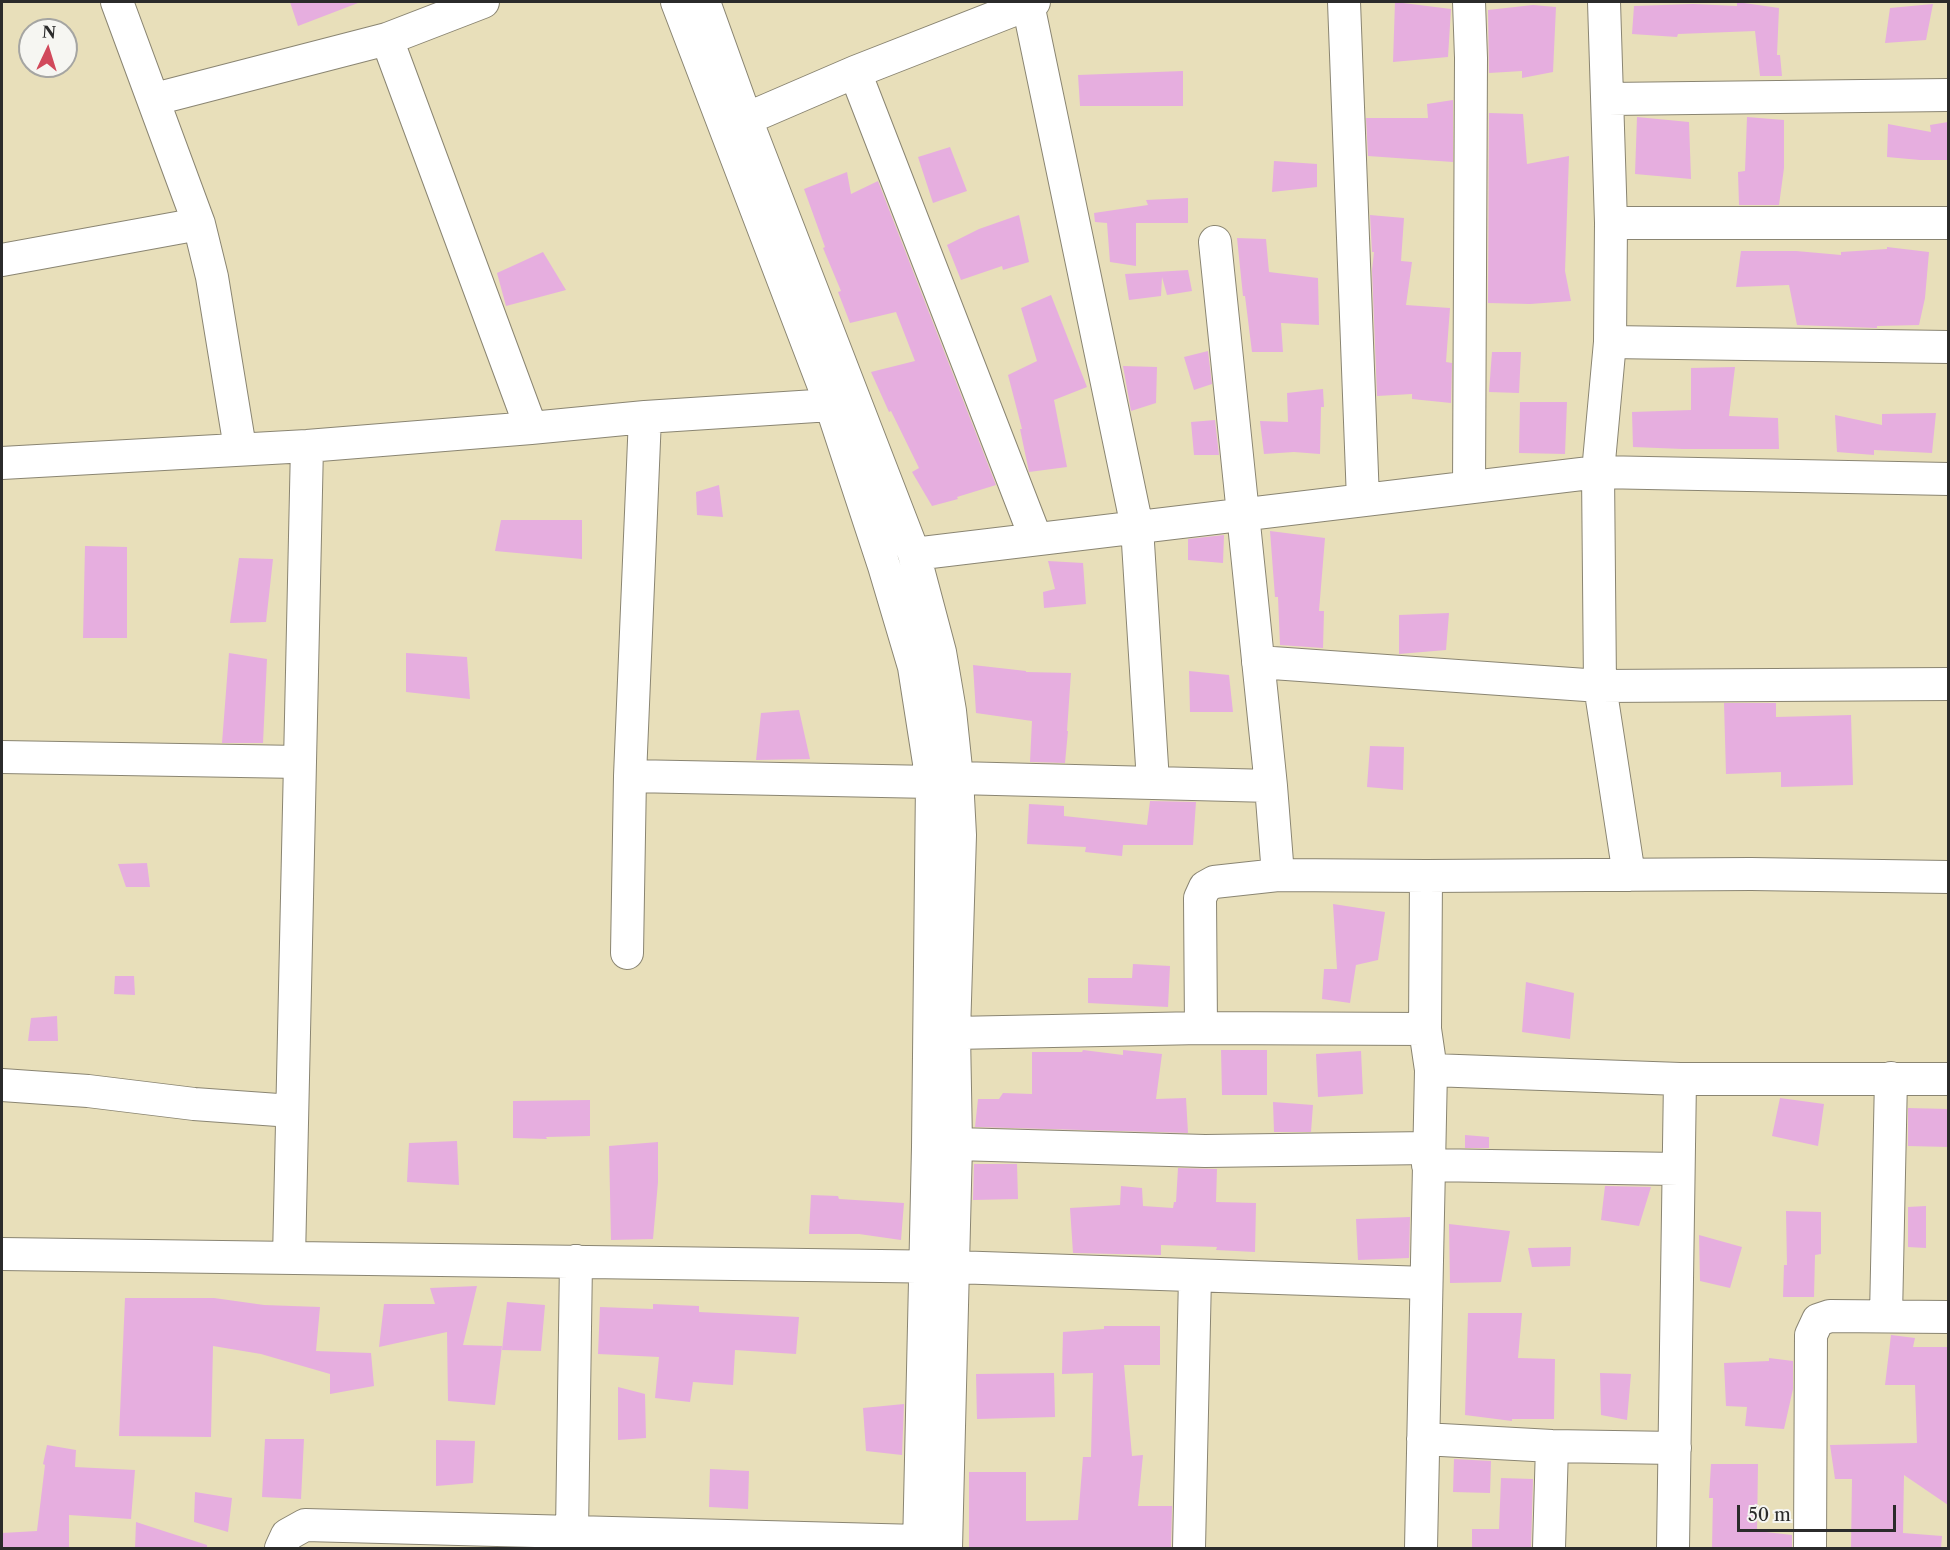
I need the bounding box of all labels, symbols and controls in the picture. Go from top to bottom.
north arrow [18,18,78,78]
text: N [41,22,57,42]
scale bar [1740,1493,1899,1531]
text: 50 m [1748,1504,1791,1526]

